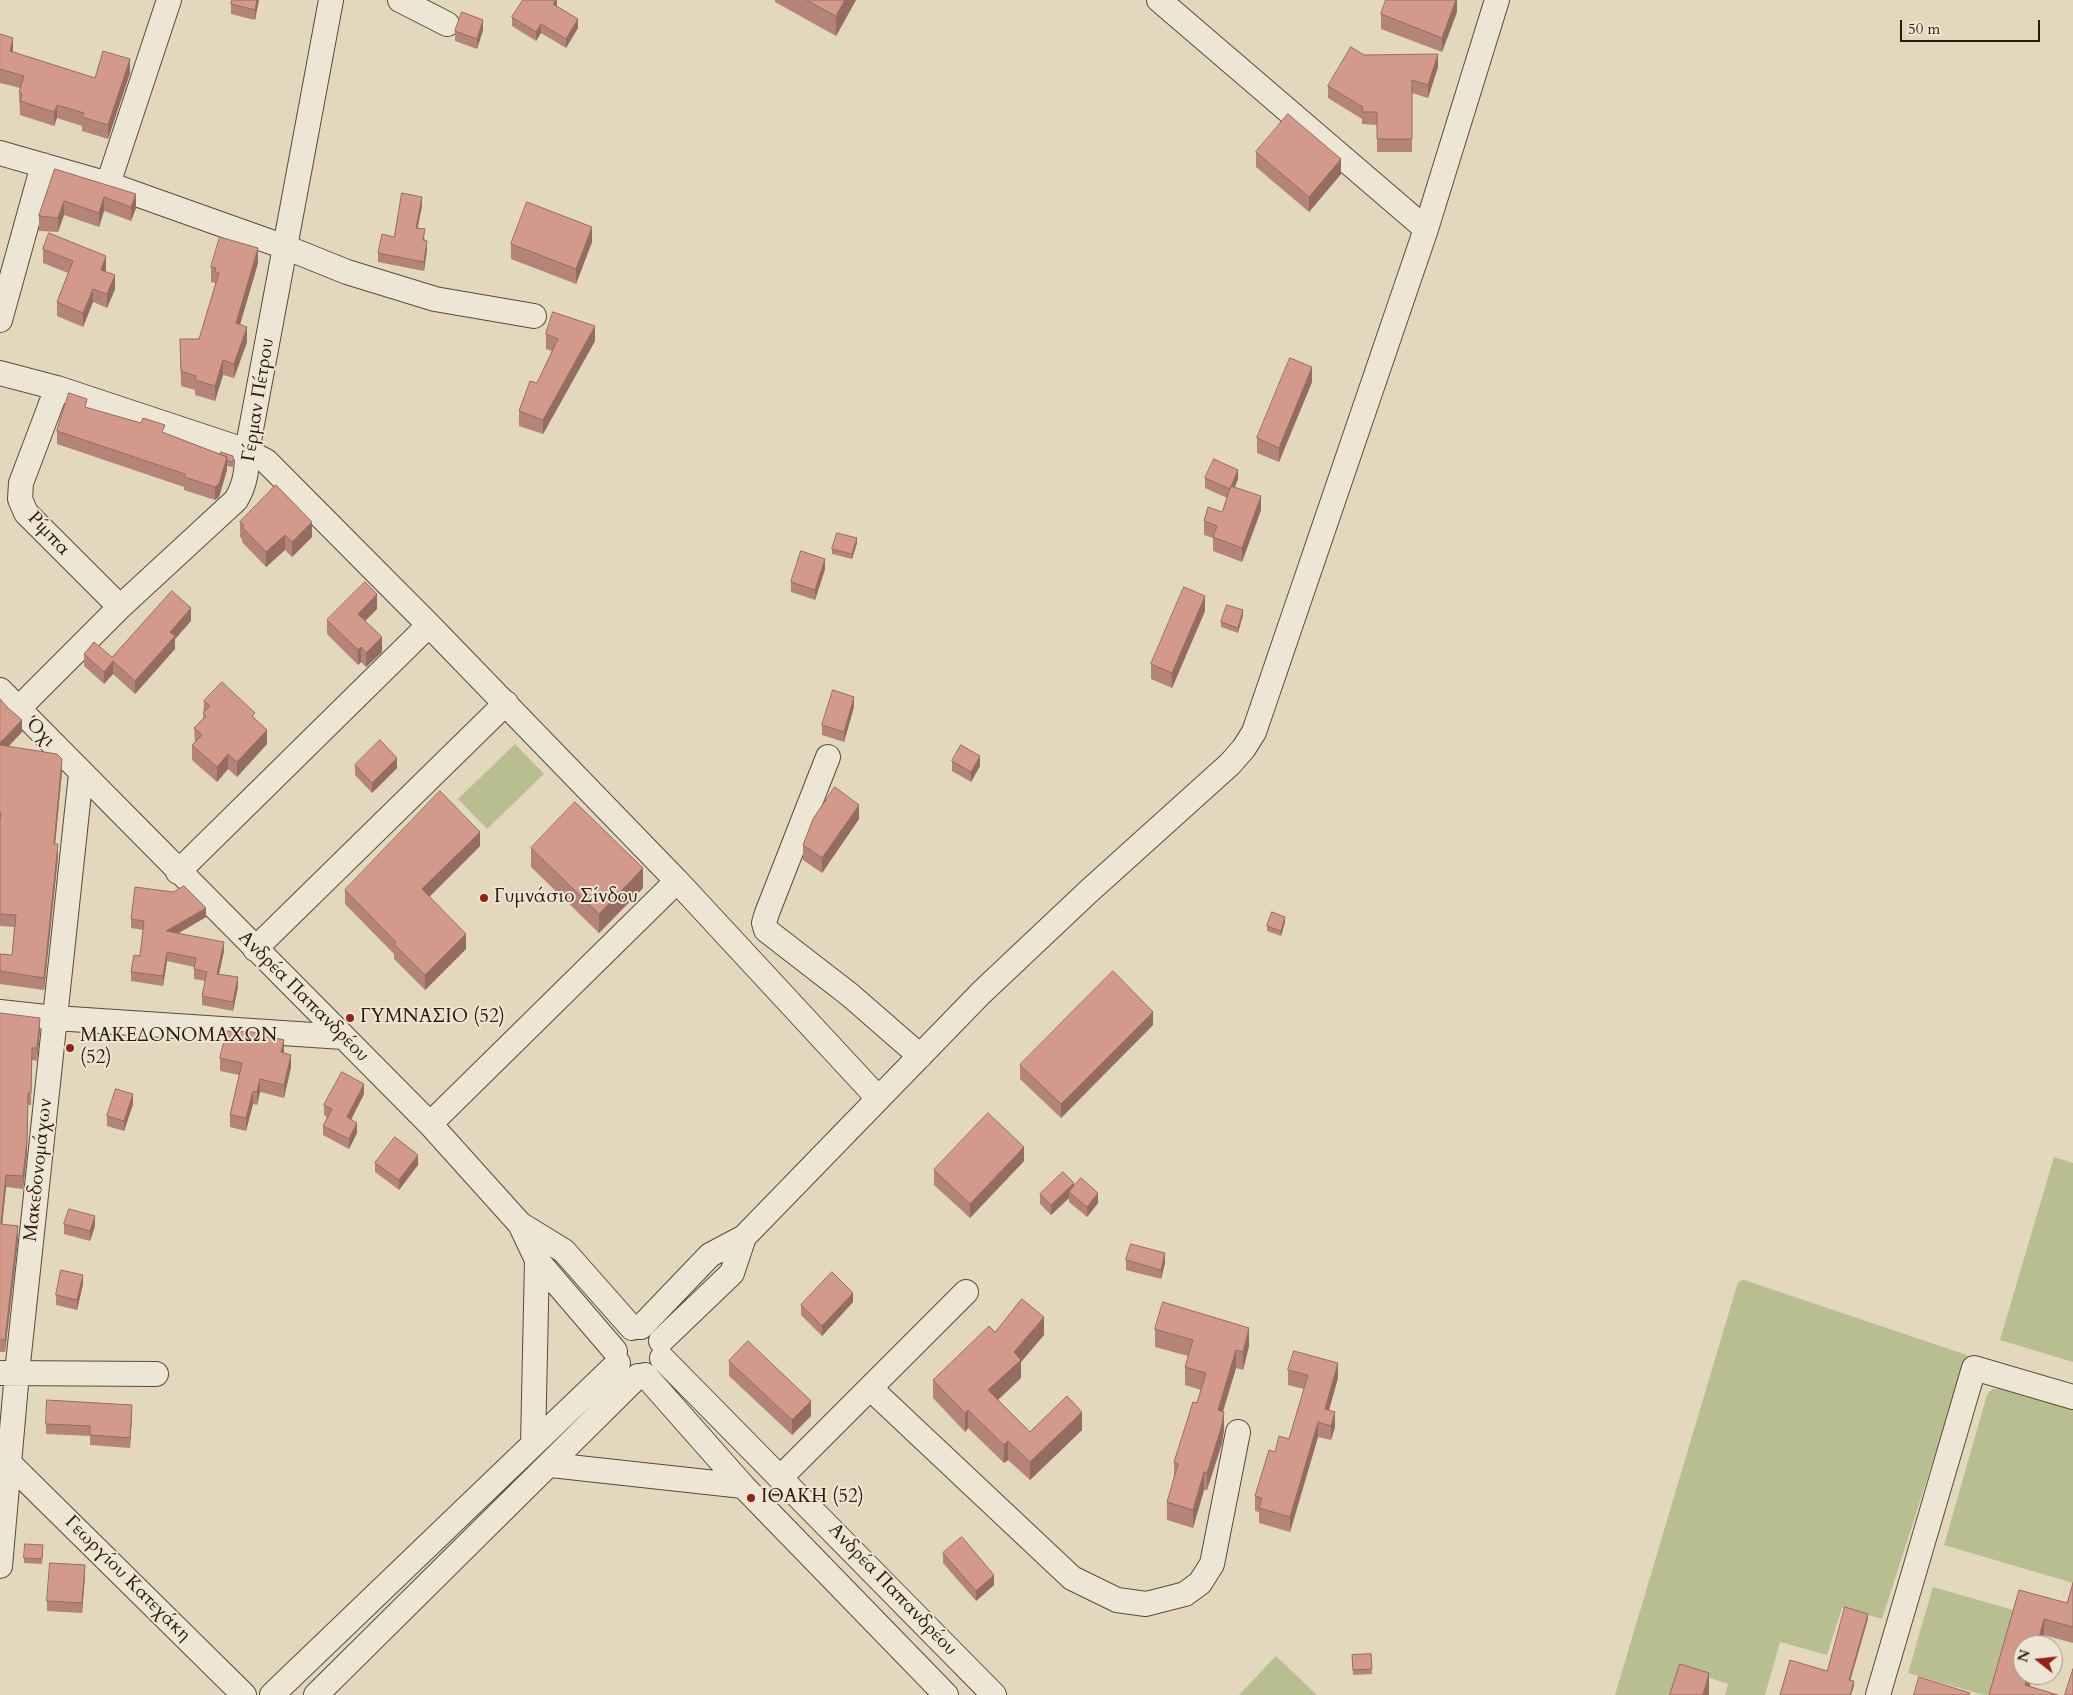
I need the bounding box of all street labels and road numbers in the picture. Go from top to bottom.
street label: Γέρμαν Πέτρου [238,337,280,463]
street label: Ρίμπα [22,507,74,561]
street label: Όχι [20,713,60,753]
street label: Ανδρέα Παπανδρέου [233,927,373,1067]
street label: Μακεδονομάχων [20,1097,58,1243]
street label: Γεωργίου Κατεχάκη [59,1511,195,1647]
street label: Ανδρέα Παπανδρέου [823,1519,961,1661]

